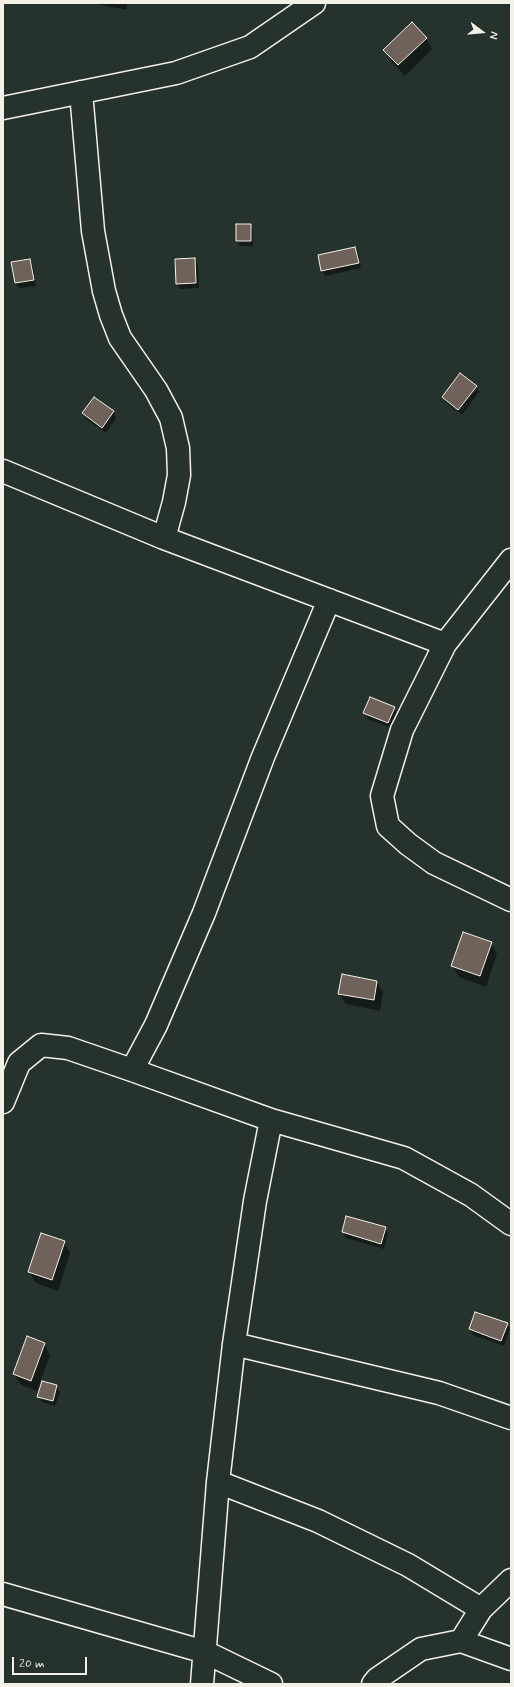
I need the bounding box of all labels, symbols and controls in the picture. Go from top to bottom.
north arrow [462,12,502,52]
text: N [486,30,501,41]
scale bar [14,1649,89,1675]
text: 20 m [19,1656,45,1672]

